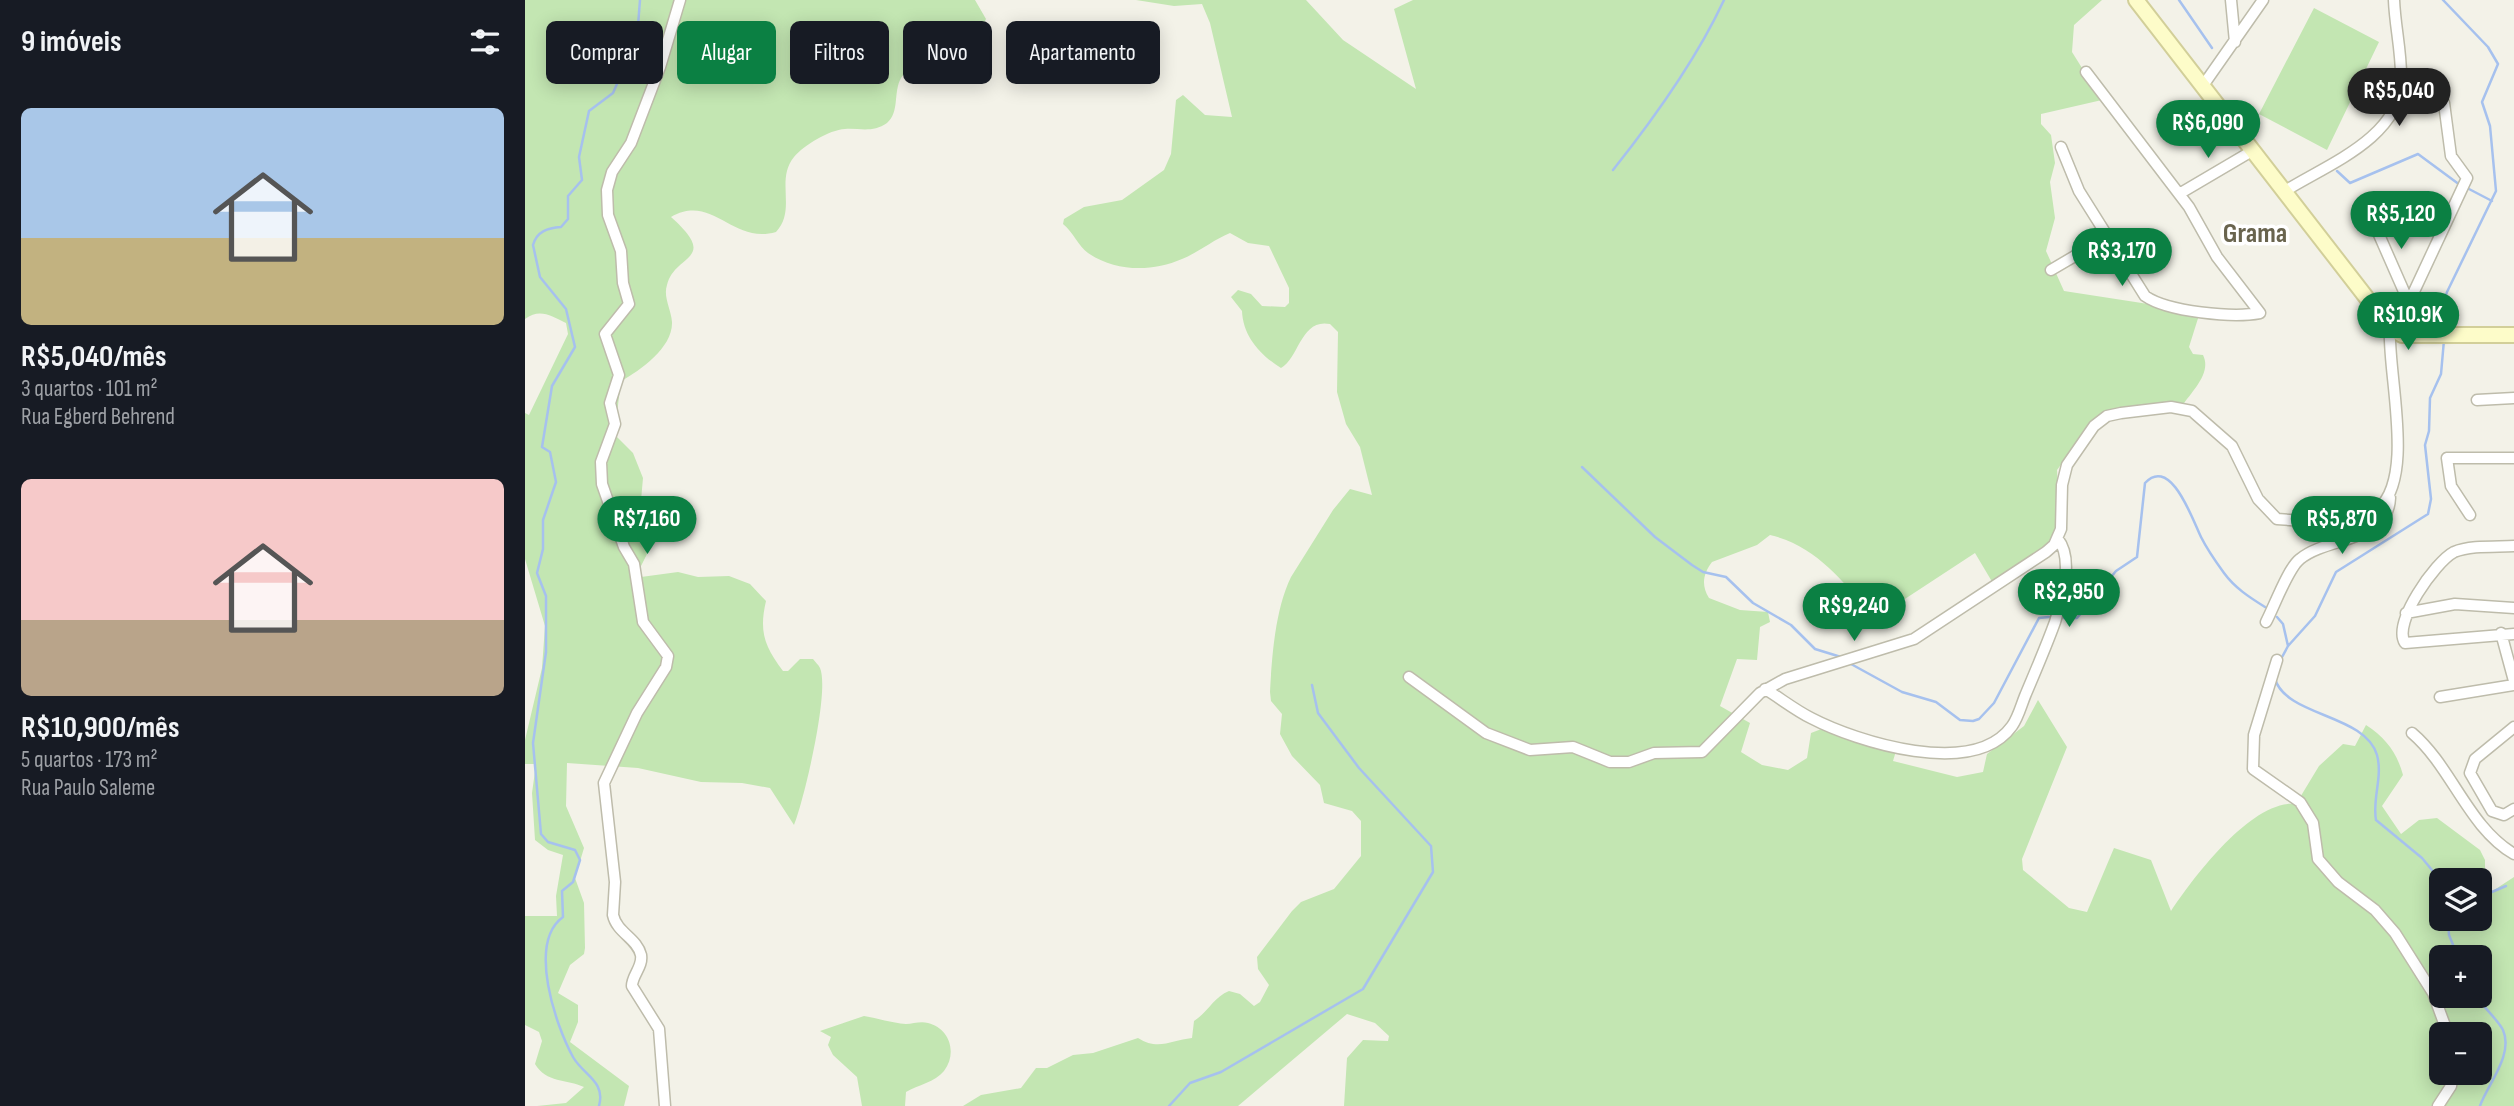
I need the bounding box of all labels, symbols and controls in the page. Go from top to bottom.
chip: Comprar [546,21,663,84]
chip: Alugar [677,21,776,84]
chip: Filtros [790,21,889,84]
chip: Novo [903,21,992,84]
chip: Apartamento [1006,21,1160,84]
icon: filters [466,23,504,61]
text: 9 imóveis [21,24,121,60]
pin: R$5,040 [2334,68,2464,128]
text: R$5,040 [2364,77,2434,105]
pin: R$6,090 [2143,100,2273,160]
text: R$6,090 [2172,109,2244,137]
icon: home [200,154,326,280]
pin: R$5,120 [2336,191,2466,251]
text: R$5,120 [2367,200,2435,228]
district label: Grama [2223,217,2287,250]
pin: R$3,170 [2057,229,2187,288]
text: R$3,170 [2088,237,2156,265]
pin: R$10.9K [2343,292,2473,352]
text: R$10.9K [2373,301,2443,329]
text: R$5,040/mês [21,339,167,375]
text: 3 quartos · 101 m² [21,375,158,403]
text: Rua Egberd Behrend [21,403,175,431]
pin: R$7,160 [582,496,712,556]
pin: R$5,870 [2277,496,2407,556]
text: R$7,160 [613,505,681,533]
text: R$5,870 [2307,505,2377,533]
icon: home [200,525,326,651]
pin: R$2,950 [2004,570,2134,629]
text: R$2,950 [2034,578,2104,606]
pin: R$9,240 [1789,584,1919,643]
text: R$9,240 [1819,592,1889,620]
text: R$10,900/mês [21,710,179,746]
text: 5 quartos · 173 m² [21,746,158,774]
text: Rua Paulo Saleme [21,774,155,802]
map controls [2429,868,2492,1085]
button: layers [2429,868,2492,931]
button: + [2429,945,2492,1008]
button: − [2429,1022,2492,1085]

